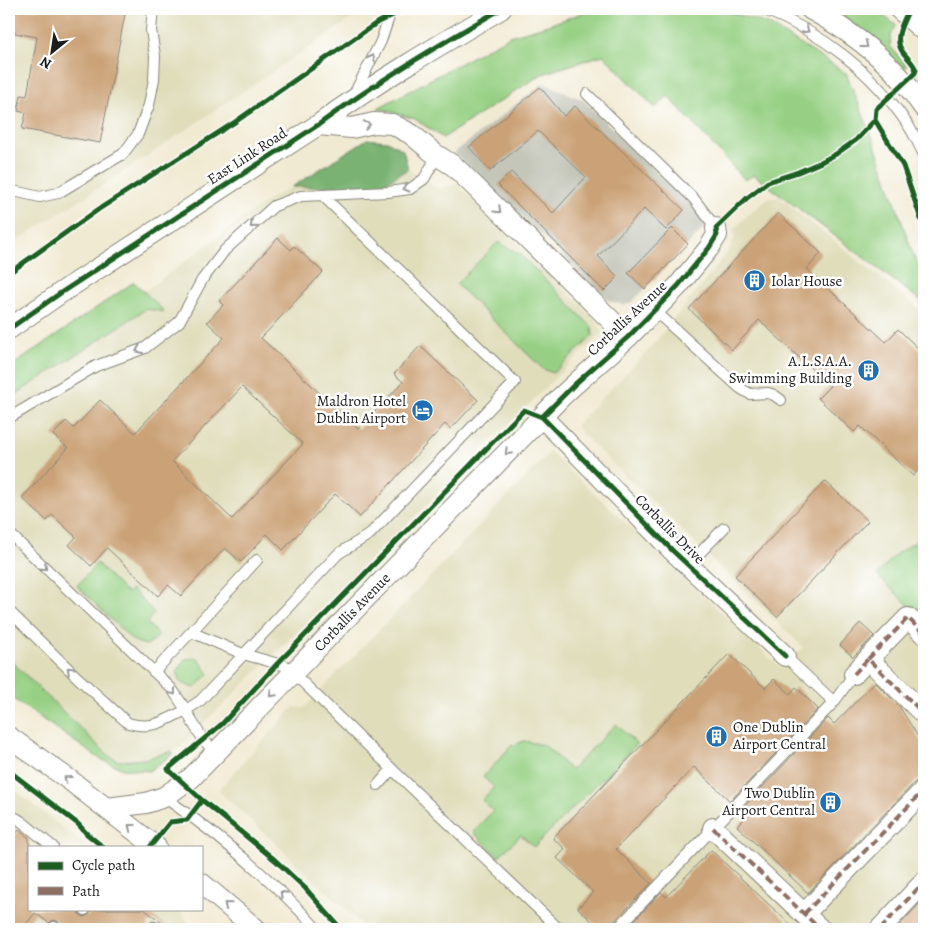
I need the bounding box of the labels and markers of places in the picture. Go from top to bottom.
building icon: Iolar House [743,269,767,293]
place label: Iolar House [771,271,843,291]
place label: A.L.S.A.A. Swimming Building [729,351,852,388]
building icon: A.L.S.A.A. Swimming Building [856,358,880,382]
place label: Maldron Hotel Dublin Airport [316,391,406,428]
hotel icon: Maldron Hotel Dublin Airport [410,398,434,422]
place label: One Dublin Airport Central [732,717,826,754]
building icon: One Dublin Airport Central [705,724,729,748]
place label: Two Dublin Airport Central [721,783,815,820]
building icon: Two Dublin Airport Central [819,790,843,814]

